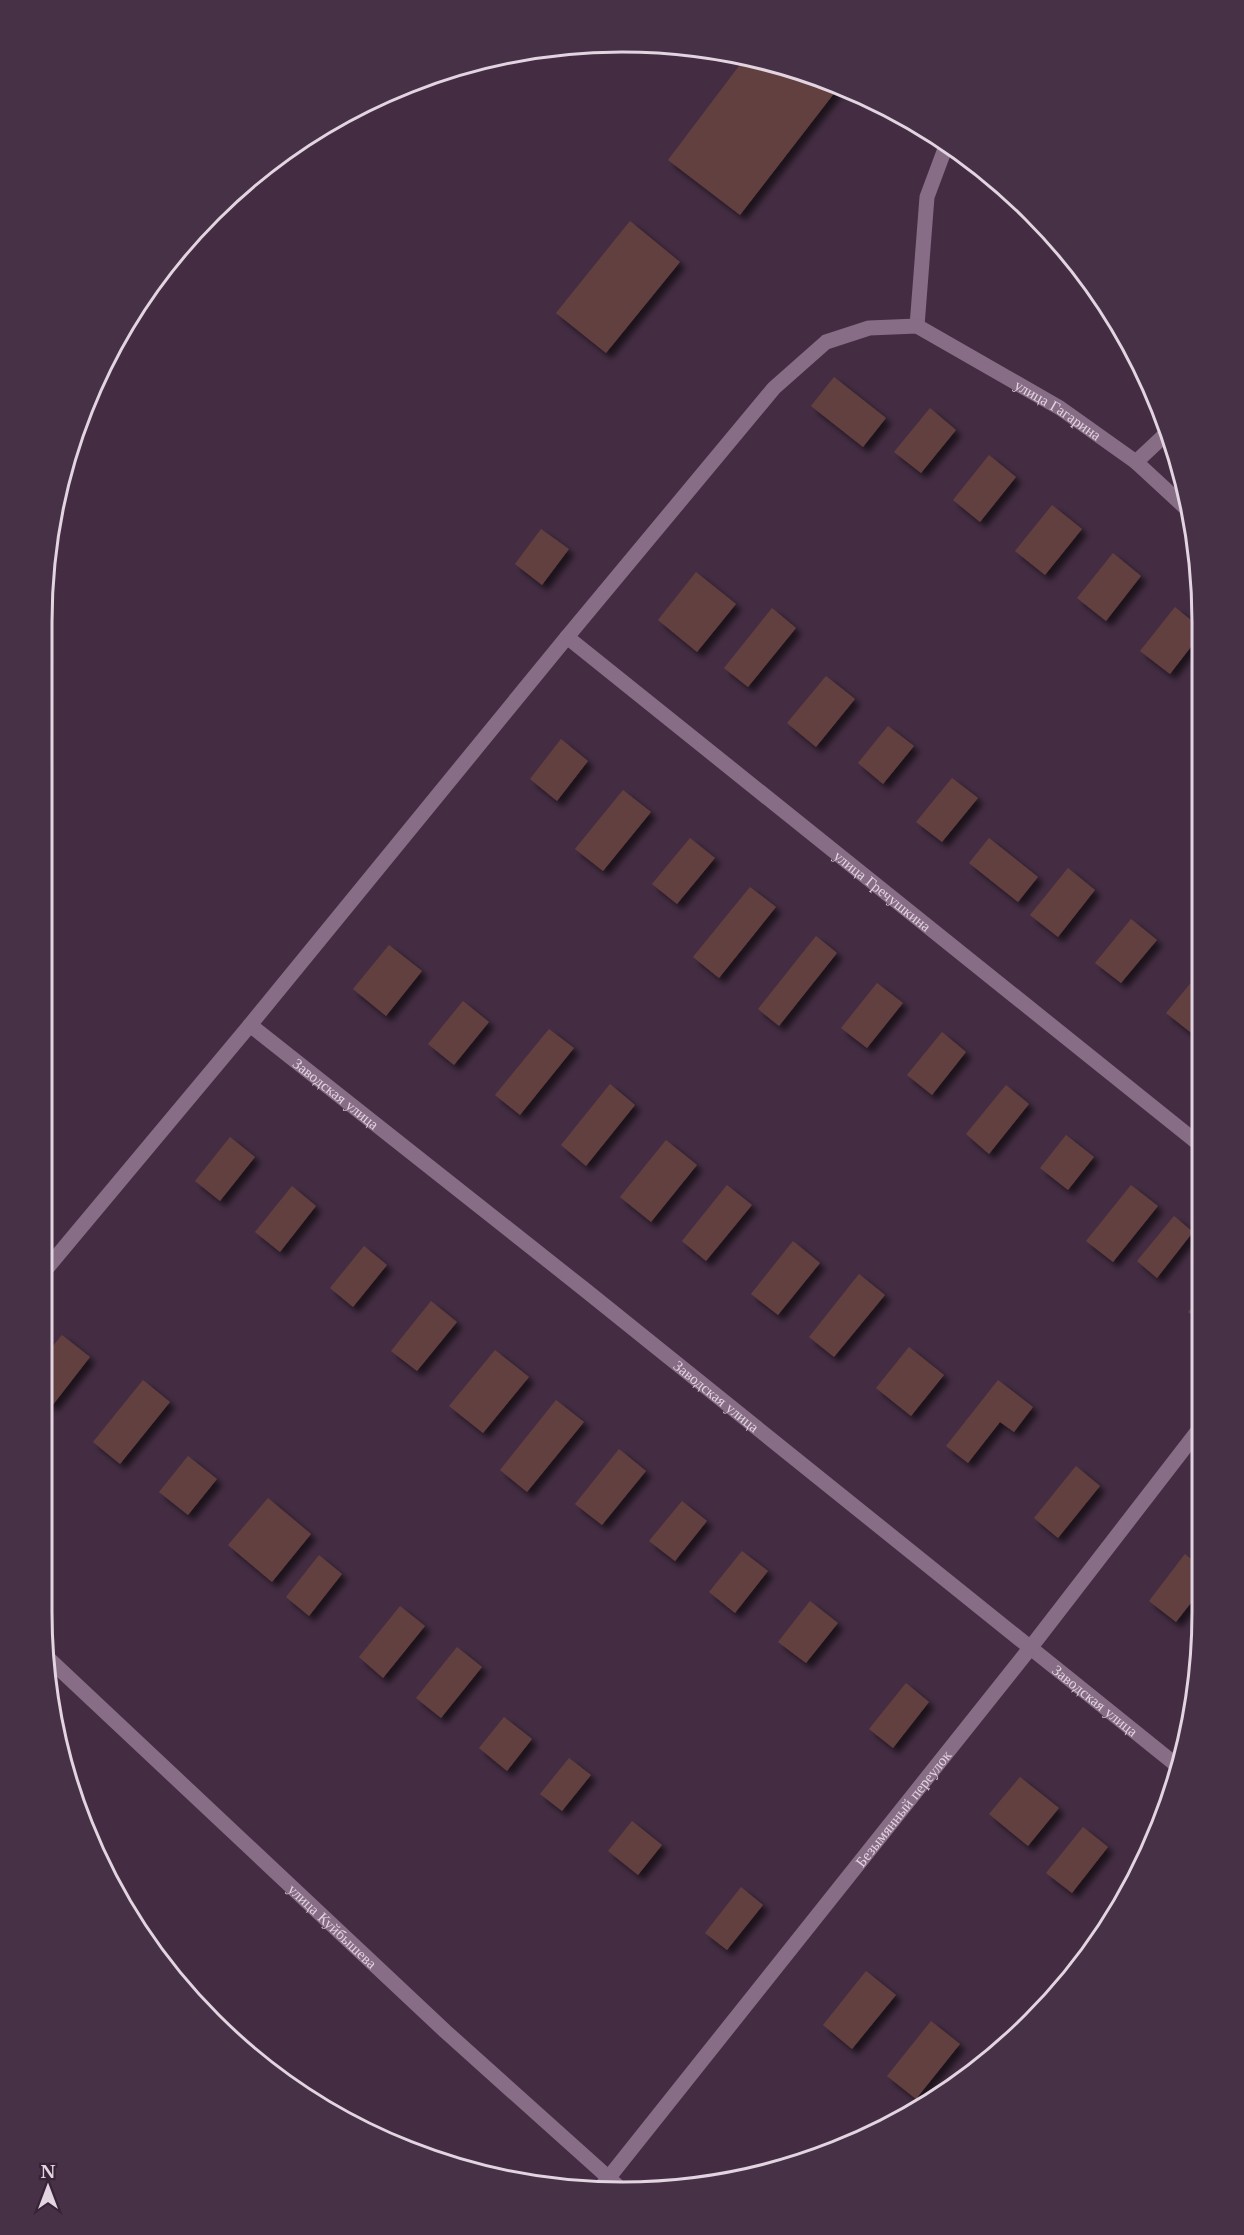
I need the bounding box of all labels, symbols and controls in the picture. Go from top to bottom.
street label: улица Гагарина [1011,375,1106,444]
street label: улица Гречушкина [830,846,936,935]
street label: Заводская улица [289,1053,383,1133]
street label: Заводская улица [670,1355,764,1436]
street label: Заводская улица [1049,1660,1143,1740]
street label: Безымянный переулок [851,1745,955,1870]
street label: улица Куйбышева [284,1879,382,1972]
north arrow [18,2157,78,2217]
text: N [40,2162,56,2182]

